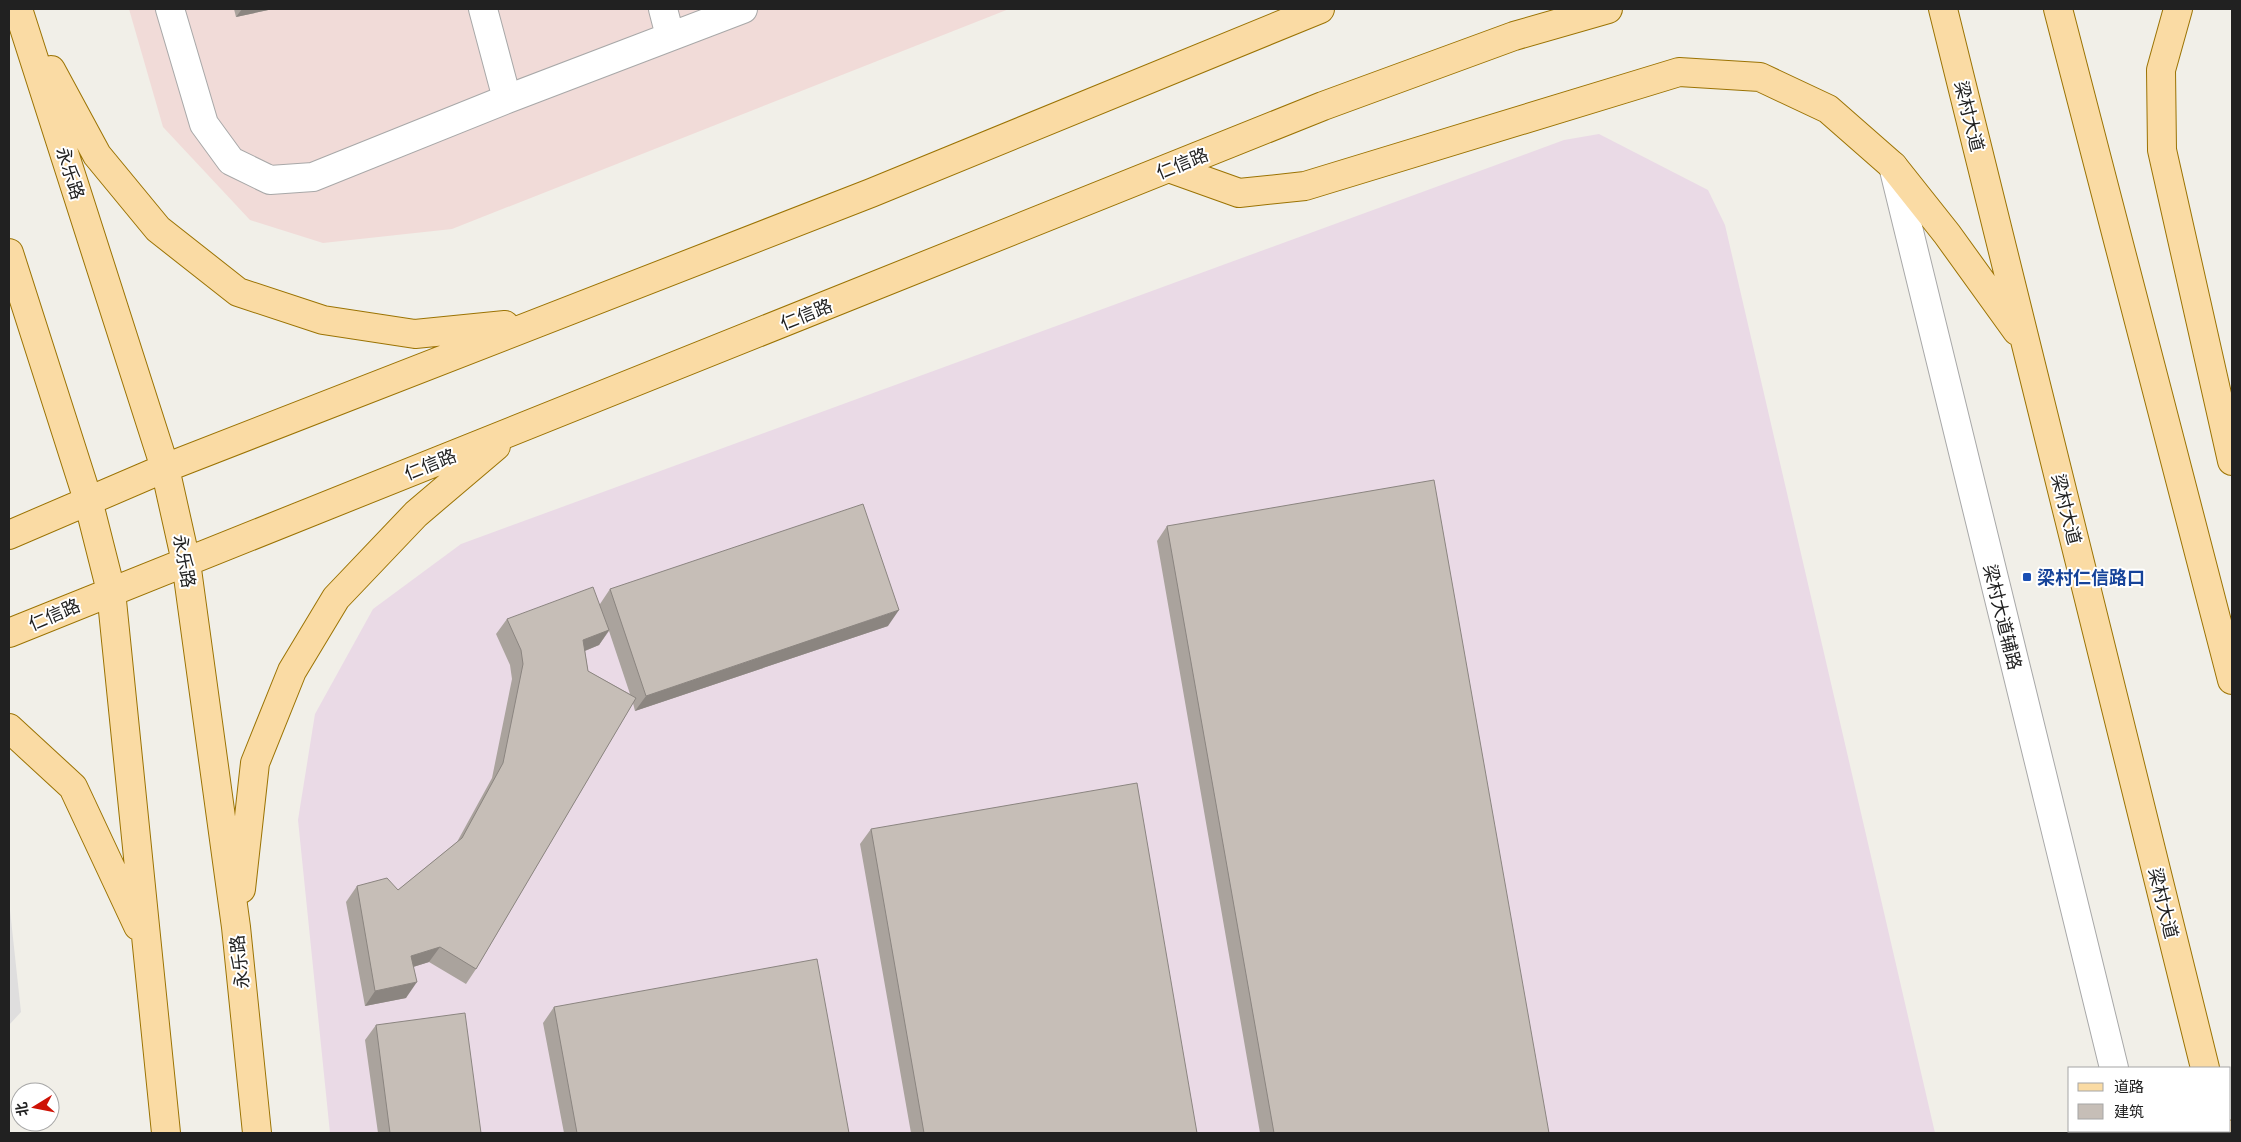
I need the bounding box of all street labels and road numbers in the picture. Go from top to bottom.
street label: 梁村大道 [1951,78,1989,154]
street label: 仁信路 [1153,143,1211,183]
street label: 永乐路 [52,144,90,202]
street label: 仁信路 [777,294,835,334]
street label: 仁信路 [401,444,459,484]
street label: 梁村大道 [2048,471,2086,547]
street label: 永乐路 [169,533,201,589]
street label: 梁村大道辅路 [1979,562,2027,672]
street label: 仁信路 [25,593,83,635]
street label: 梁村大道 [2145,865,2183,941]
street label: 永乐路 [225,934,253,990]

